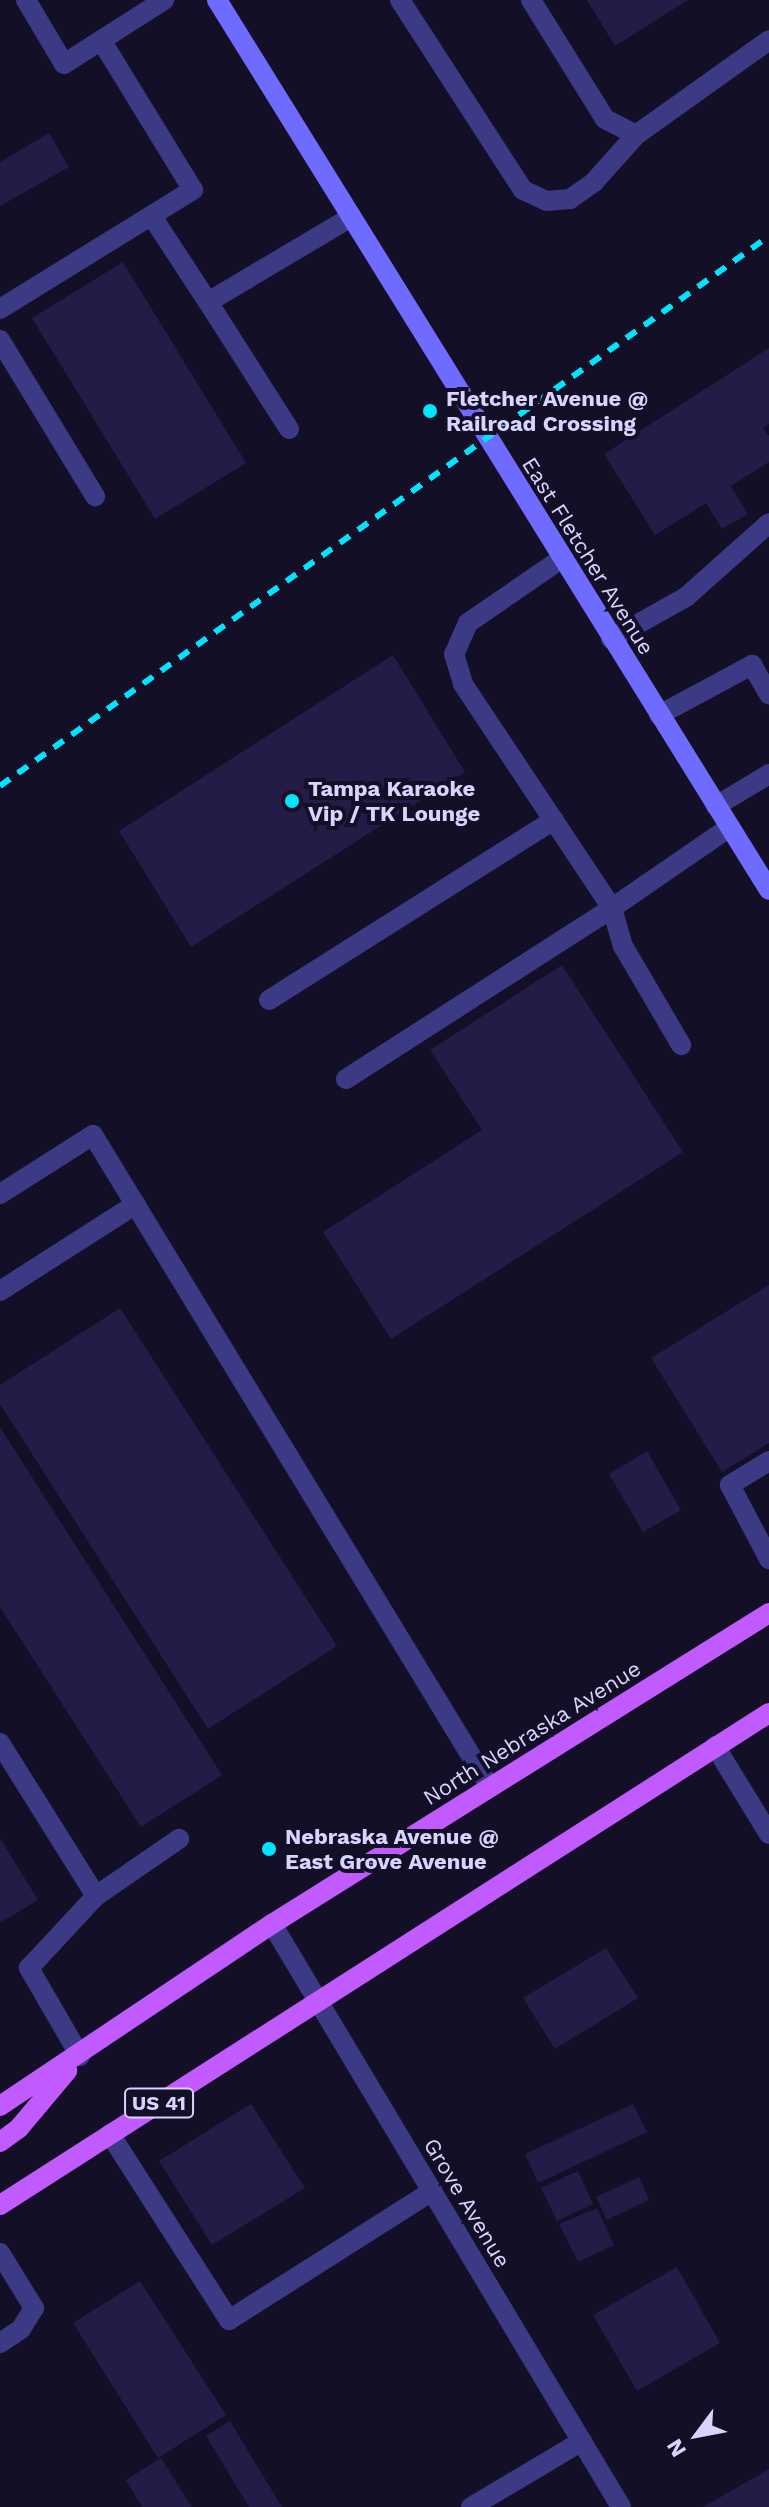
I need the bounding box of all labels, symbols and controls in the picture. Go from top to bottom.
place label: Fletcher Avenue @ Railroad Crossing [446,385,649,436]
marker: Fletcher Avenue @ Railroad Crossing [421,402,439,420]
street label: East Fletcher Avenue [516,452,660,660]
place label: Tampa Karaoke Vip / TK Lounge [308,775,481,826]
marker: Tampa Karaoke Vip / TK Lounge [283,792,301,810]
street label: North Nebraska Avenue [418,1655,646,1811]
place label: Nebraska Avenue @ East Grove Avenue [285,1823,500,1874]
marker: Nebraska Avenue @ East Grove Avenue [260,1840,278,1858]
road number: US 41 [123,2087,195,2119]
street label: Grove Avenue [418,2133,516,2273]
north arrow [657,2395,737,2475]
text: N [661,2434,691,2462]

